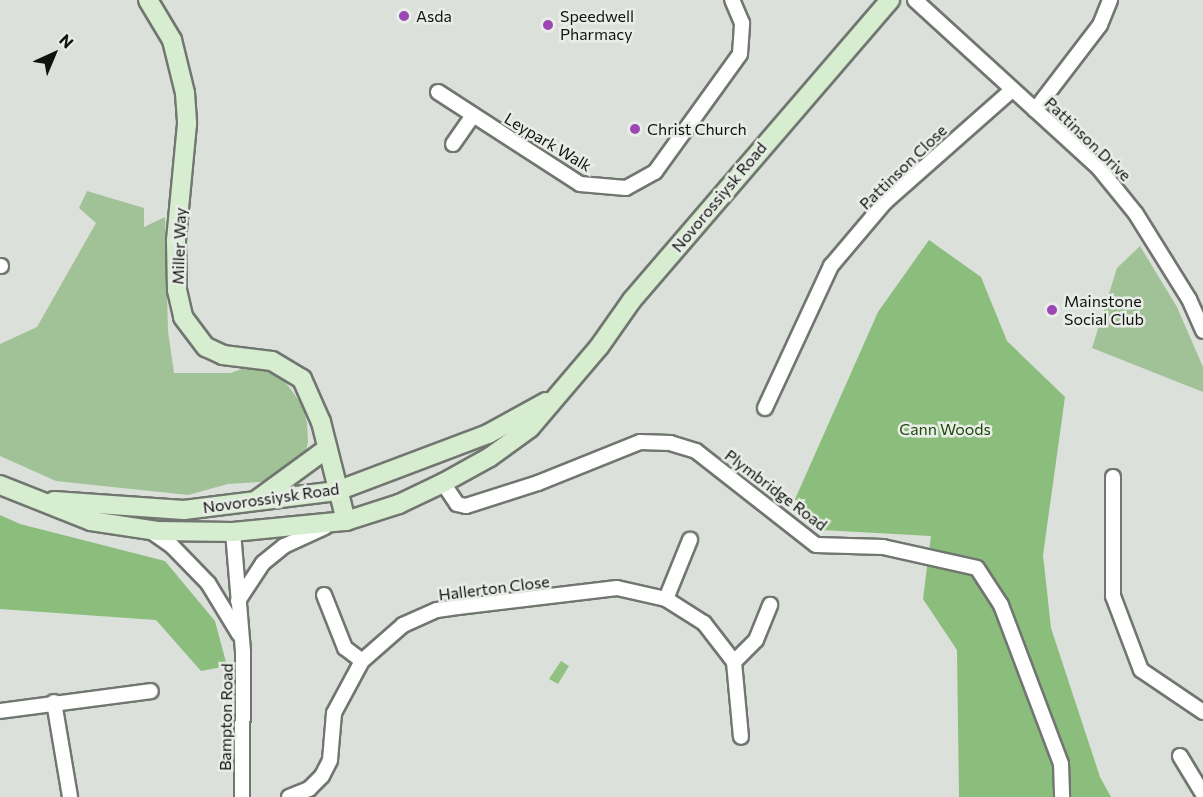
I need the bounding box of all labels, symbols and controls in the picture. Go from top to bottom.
place label: Asda [416,6,452,26]
place label: Speedwell Pharmacy [560,6,634,44]
marker: Asda [397,9,411,23]
marker: Speedwell Pharmacy [541,18,555,32]
north arrow [24,24,84,84]
text: N [56,30,78,52]
street label: Pattinson Drive [1041,93,1135,185]
street label: Leypark Walk [501,108,595,176]
place label: Christ Church [647,119,747,139]
street label: Pattinson Close [855,120,951,214]
marker: Christ Church [628,122,642,136]
street label: Novorossiysk Road [667,138,771,256]
street label: Miller Way [168,207,190,285]
place label: Mainstone Social Club [1064,291,1144,329]
marker: Mainstone Social Club [1045,303,1059,317]
park label: Cann Woods [899,419,991,439]
street label: Plymbridge Road [721,445,831,535]
street label: Novorossiysk Road [202,479,340,517]
street label: Hallerton Close [437,572,551,604]
street label: Bampton Road [215,663,237,771]

